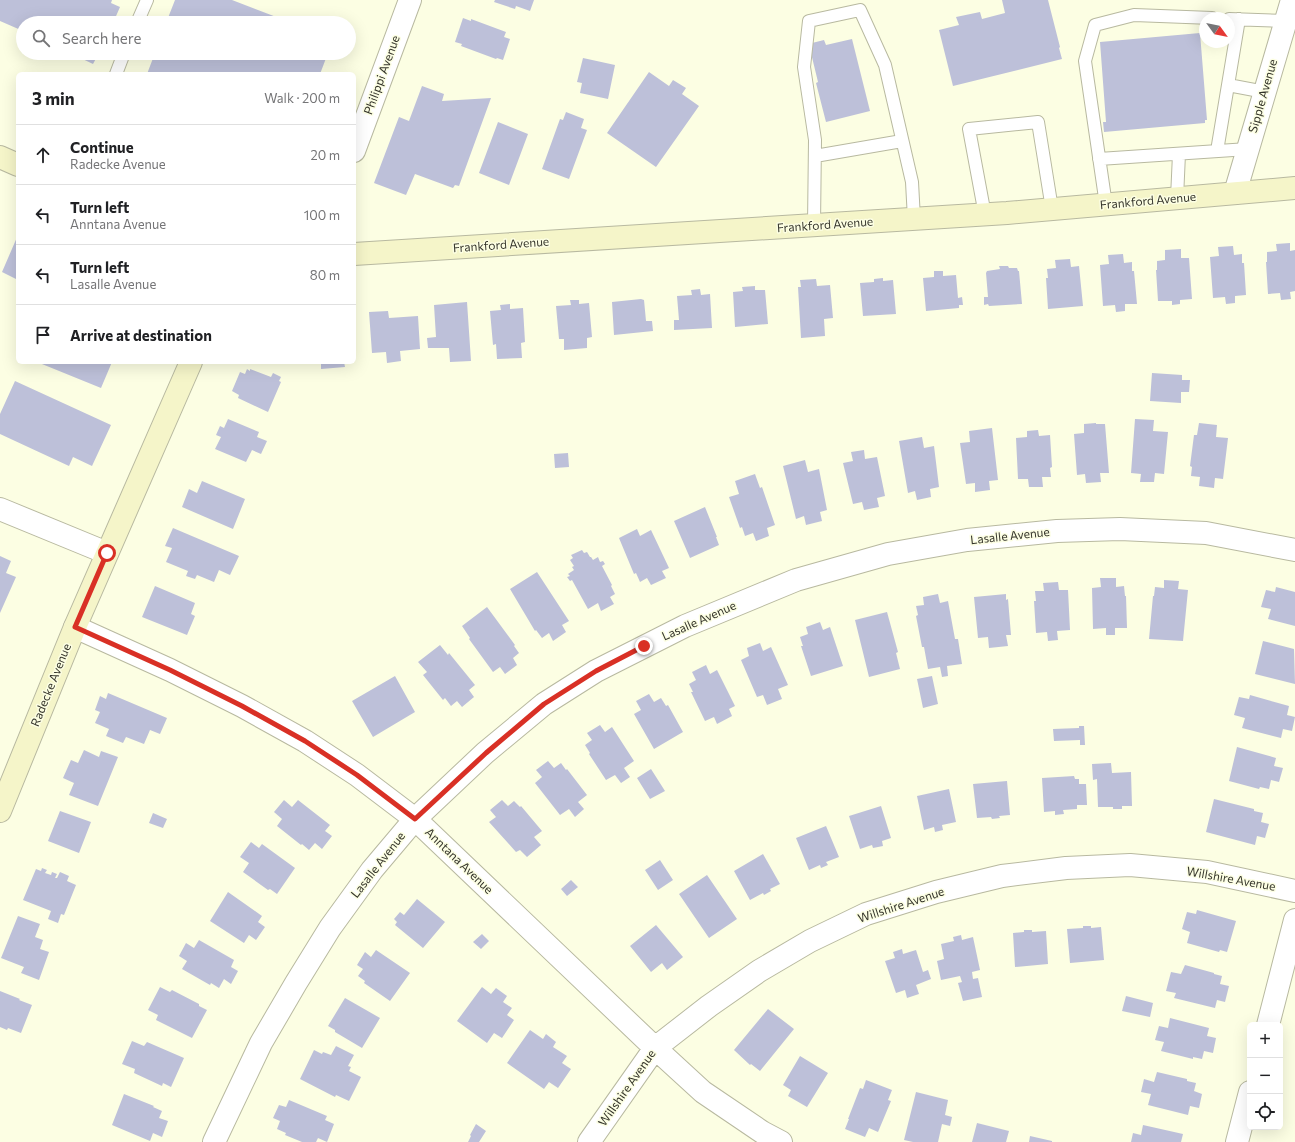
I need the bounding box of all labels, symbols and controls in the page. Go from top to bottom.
north arrow [1199,12,1235,48]
search box [16,16,356,60]
icon: search [30,27,52,49]
text: Search here [62,29,141,47]
street label: Philippi Avenue [360,33,402,116]
street label: Sipple Avenue [1245,57,1279,134]
text: 3 min [32,88,75,109]
text: Walk · 200 m [264,90,340,106]
text: Continue [70,138,134,156]
icon: ahead [32,144,54,166]
text: 20 m [311,147,340,163]
text: Radecke Avenue [70,156,166,172]
street label: Frankford Avenue [1099,189,1197,211]
text: Turn left [70,198,129,216]
icon: left [32,204,54,226]
text: 100 m [304,207,340,223]
street label: Frankford Avenue [776,214,874,234]
text: Anntana Avenue [70,216,166,232]
street label: Frankford Avenue [452,234,550,254]
text: Turn left [70,258,129,276]
icon: left [32,264,54,286]
text: 80 m [310,267,340,283]
text: Lasalle Avenue [70,276,156,292]
icon: arrive [32,324,54,346]
text: Arrive at destination [70,326,212,344]
street label: Lasalle Avenue [970,524,1050,546]
route start [98,544,116,562]
street label: Lasalle Avenue [659,598,738,643]
route end [635,637,653,655]
street label: Radecke Avenue [27,641,73,728]
street label: Anntana Avenue [423,824,496,896]
street label: Lasalle Avenue [347,829,407,900]
street label: Willshire Avenue [1186,863,1277,893]
street label: Willshire Avenue [856,883,946,925]
map controls [1247,1022,1283,1130]
button: + [1247,1022,1283,1058]
street label: Willshire Avenue [595,1047,658,1128]
button: − [1247,1058,1283,1094]
button: locate [1247,1094,1283,1130]

